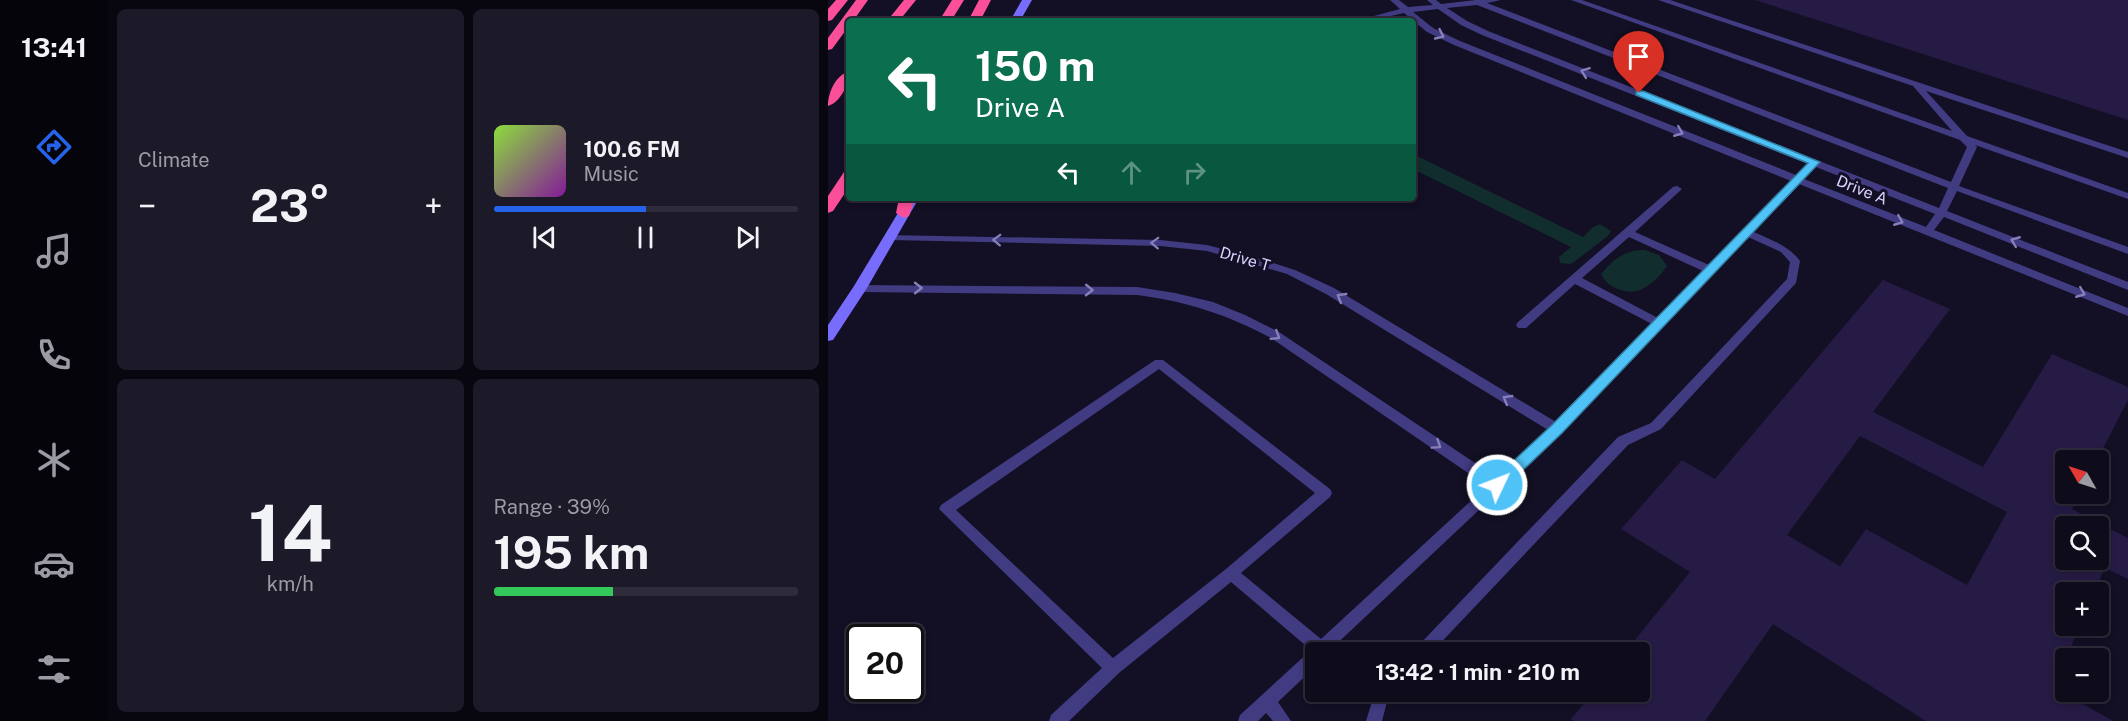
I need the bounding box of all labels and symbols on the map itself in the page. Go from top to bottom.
one-way arrow [1434,28,1445,40]
pin [1613,31,1664,93]
one-way arrow [1580,67,1591,79]
one-way arrow [1674,125,1684,138]
street label: Drive A [1834,171,1890,209]
one-way arrow [1893,214,1904,226]
one-way arrow [993,234,1002,246]
one-way arrow [1151,236,1160,249]
one-way arrow [2010,236,2021,248]
street label: Drive T [1218,243,1273,275]
one-way arrow [914,282,923,294]
one-way arrow [1085,284,1094,296]
one-way arrow [2074,286,2085,298]
one-way arrow [1337,293,1347,305]
one-way arrow [1270,328,1280,340]
one-way arrow [1503,394,1513,406]
one-way arrow [1431,438,1442,449]
north arrow [2055,450,2109,504]
position arrow [1465,453,1529,517]
speed limit sign: 20 [846,624,924,702]

